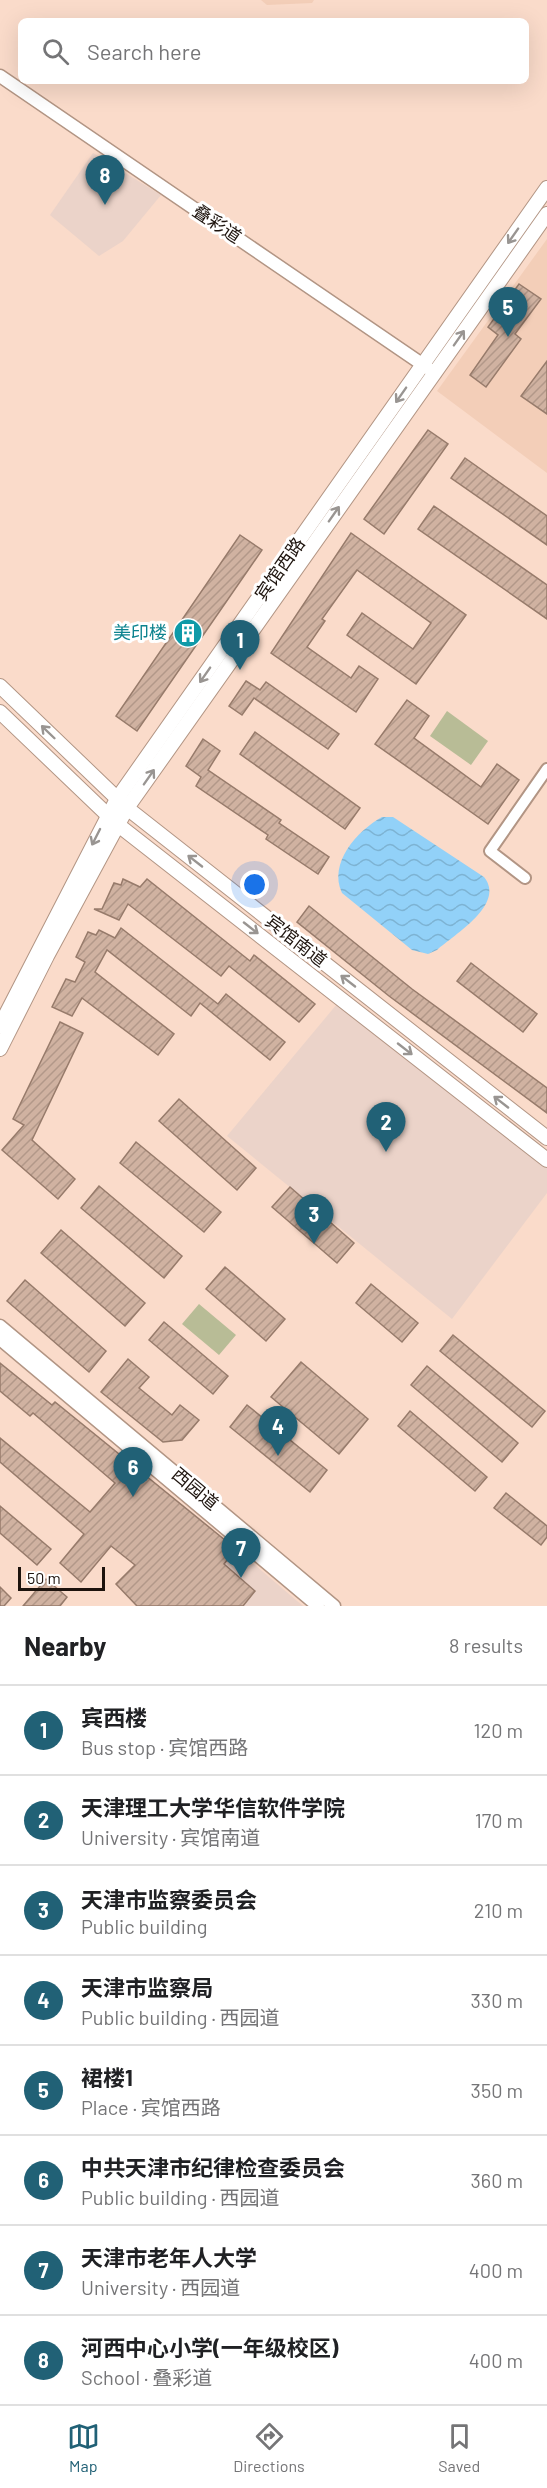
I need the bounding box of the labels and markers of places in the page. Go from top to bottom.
pin: 8 [86,156,124,205]
pin: 5 [488,288,528,337]
building icon: 美印楼 [172,617,204,649]
pin: 1 [220,620,260,670]
place label: 美印楼 [113,621,167,643]
pin: 2 [366,1102,406,1152]
pin: 3 [294,1194,334,1244]
pin: 4 [258,1406,298,1456]
pin: 6 [114,1448,152,1497]
pin: 7 [222,1528,260,1578]

